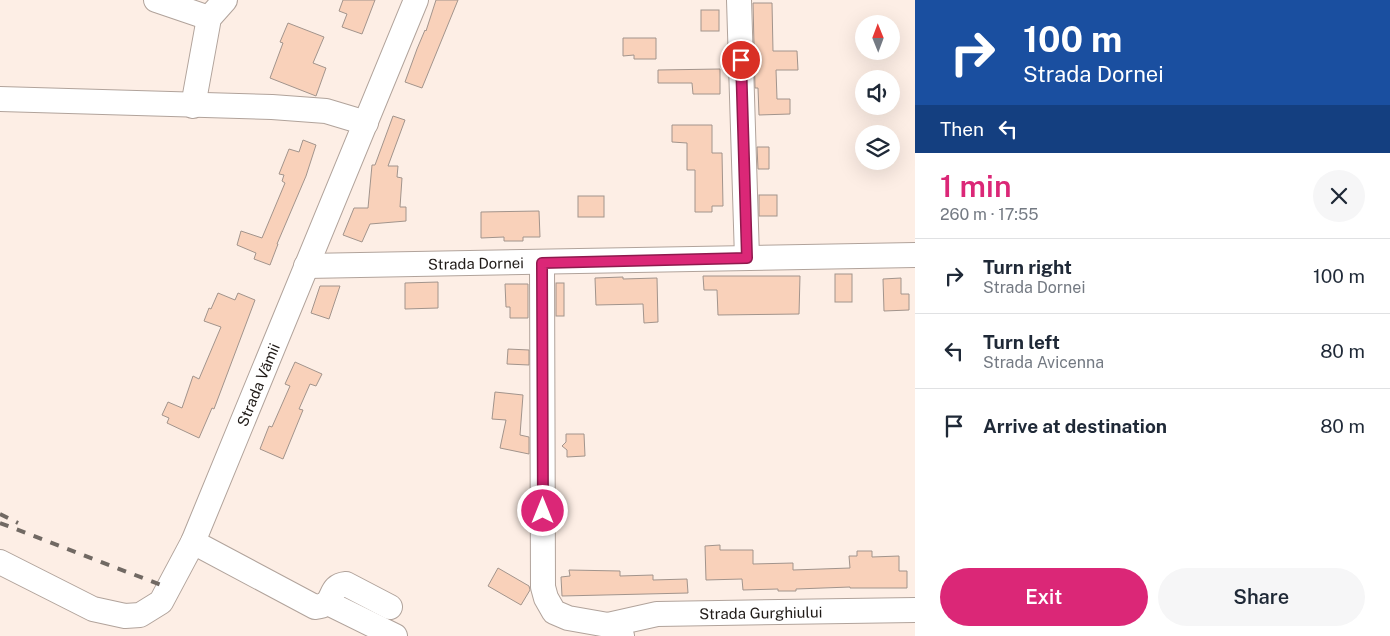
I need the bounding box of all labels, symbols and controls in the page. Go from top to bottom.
north arrow [855,15,900,60]
map controls [855,15,900,170]
text: 100 m [1023,19,1122,60]
icon: right [940,20,1005,85]
pin [720,39,762,81]
icon: arrive [727,46,755,74]
text: Strada Dornei [1023,61,1164,87]
button: sound [855,70,900,115]
icon: left [994,115,1022,143]
text: Then [940,118,984,140]
button: layers [855,125,900,170]
text: 1 min [940,168,1011,204]
button: close [1313,170,1365,222]
text: 260 m · 17:55 [940,205,1038,224]
street label: Strada Dornei [428,254,524,272]
text: Turn right [983,256,1072,278]
icon: right [940,262,968,290]
text: 100 m [1313,265,1365,287]
text: Strada Dornei [983,278,1085,297]
text: Turn left [983,331,1060,353]
icon: left [940,337,968,365]
street label: Strada Vămii [233,340,282,429]
text: 80 m [1320,340,1365,362]
text: Strada Avicenna [983,353,1104,372]
icon: arrive [940,412,968,440]
text: Arrive at destination [983,415,1167,437]
text: 80 m [1320,415,1365,437]
position arrow [516,484,568,536]
button: Exit [940,568,1148,626]
button: Share [1158,568,1365,626]
street label: Strada Gurghiului [699,603,823,622]

